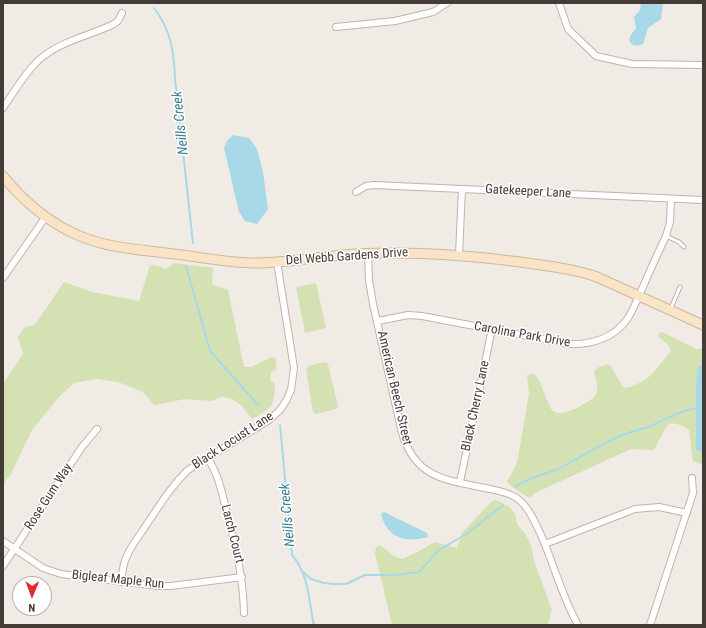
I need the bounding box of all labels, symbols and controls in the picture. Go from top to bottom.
water label: Neills Creek [169,90,193,156]
street label: Gatekeeper Lane [485,182,571,202]
street label: Del Webb Gardens Drive [285,245,409,269]
street label: Carolina Park Drive [473,319,571,351]
street label: American Beech Street [373,329,415,447]
street label: Black Cherry Lane [459,359,493,453]
street label: Black Locust Lane [189,409,277,473]
street label: Rose Gum Way [22,461,76,533]
water label: Neills Creek [277,482,299,548]
street label: Larch Court [217,503,247,565]
street label: Bigleaf Maple Run [71,567,165,593]
north arrow [12,576,52,616]
text: N [28,601,35,614]

